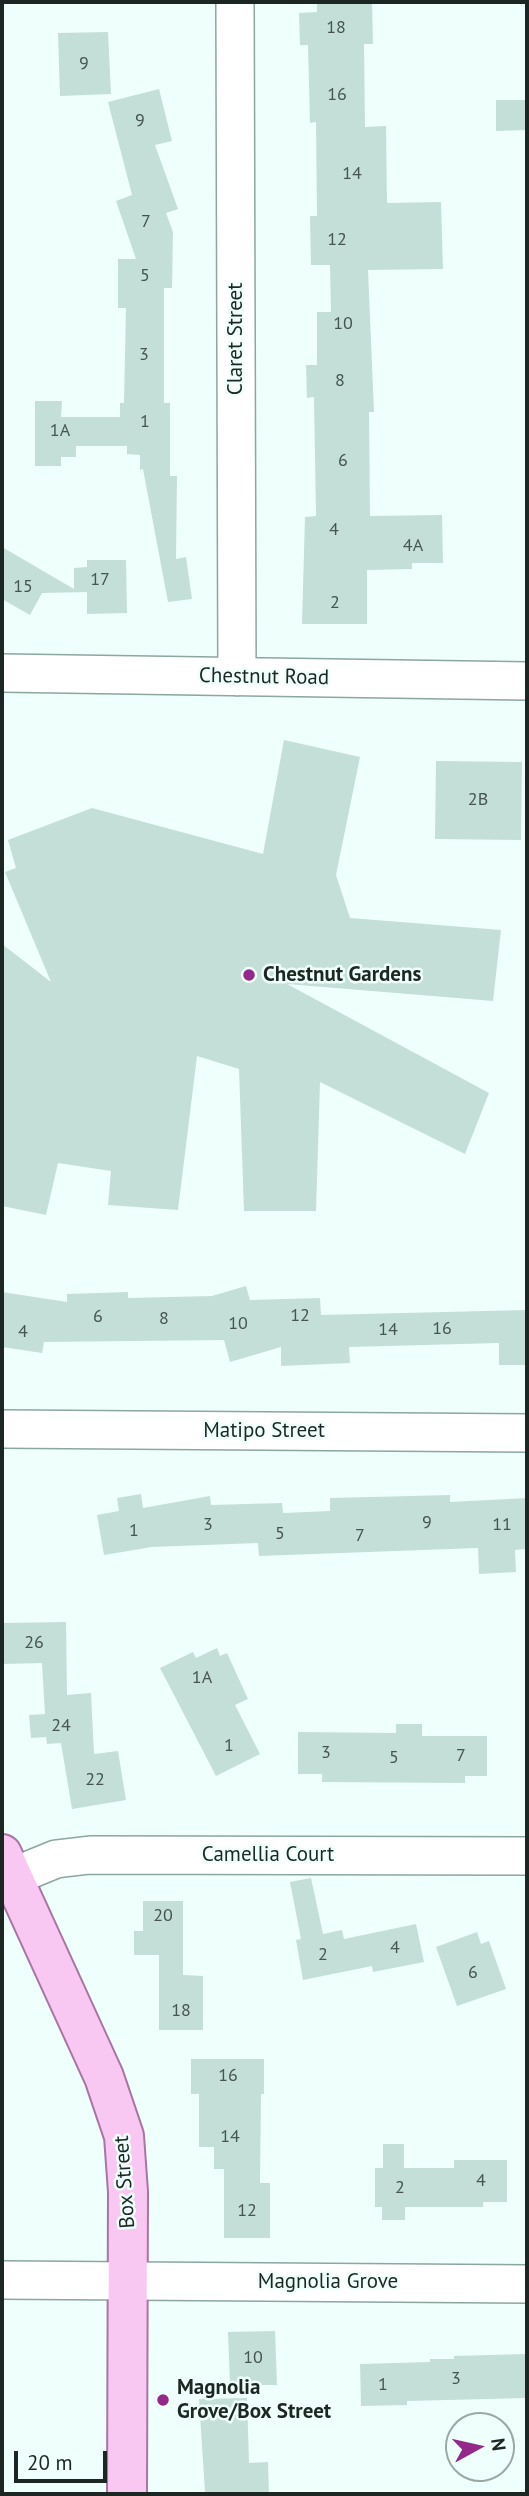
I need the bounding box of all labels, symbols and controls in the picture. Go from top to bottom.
house number: 18 [326,17,346,39]
house number: 9 [79,53,89,75]
house number: 16 [327,84,347,106]
house number: 9 [135,110,145,132]
house number: 14 [342,163,362,185]
house number: 7 [141,211,151,233]
house number: 12 [327,229,347,251]
house number: 5 [140,265,150,287]
street label: Claret Street [223,283,249,395]
house number: 10 [333,313,353,335]
house number: 3 [139,344,149,366]
house number: 8 [335,370,345,392]
house number: 1 [140,411,150,433]
house number: 1A [50,420,70,442]
house number: 6 [338,450,348,472]
house number: 4 [329,519,339,541]
house number: 4A [403,535,423,557]
house number: 17 [90,569,110,591]
house number: 15 [13,576,33,598]
house number: 2 [330,592,340,614]
street label: Chestnut Road [199,663,329,691]
house number: 2B [468,789,488,811]
place label: Chestnut Gardens [263,962,421,988]
marker: Chestnut Gardens [241,967,257,983]
house number: 12 [290,1305,310,1327]
house number: 6 [93,1306,103,1328]
house number: 8 [159,1308,169,1330]
house number: 10 [228,1313,248,1335]
house number: 16 [432,1318,452,1340]
house number: 14 [378,1319,398,1341]
house number: 4 [18,1321,28,1343]
street label: Matipo Street [203,1418,325,1444]
house number: 9 [422,1512,432,1534]
house number: 3 [203,1514,213,1536]
house number: 11 [492,1514,512,1536]
house number: 1 [129,1520,139,1542]
house number: 5 [275,1523,285,1545]
house number: 7 [355,1525,365,1547]
house number: 26 [24,1632,44,1654]
house number: 1A [192,1667,212,1689]
house number: 24 [51,1715,71,1737]
house number: 1 [224,1735,234,1757]
house number: 3 [321,1742,331,1764]
house number: 7 [456,1745,466,1767]
house number: 5 [389,1747,399,1769]
house number: 22 [85,1769,105,1791]
street label: Camellia Court [202,1842,334,1868]
house number: 20 [153,1905,173,1927]
house number: 4 [390,1937,400,1959]
house number: 2 [318,1944,328,1966]
house number: 6 [468,1962,478,1984]
house number: 18 [171,2000,191,2022]
house number: 16 [218,2065,238,2087]
house number: 14 [220,2126,240,2148]
street label: Box Street [109,2135,141,2229]
house number: 4 [476,2170,486,2192]
house number: 2 [395,2177,405,2199]
house number: 12 [237,2200,257,2222]
street label: Magnolia Grove [258,2269,398,2295]
house number: 10 [243,2347,263,2369]
house number: 3 [451,2368,461,2390]
house number: 1 [378,2374,388,2396]
place label: Magnolia Grove/Box Street [177,2375,331,2425]
marker: Magnolia Grove/Box Street [155,2392,171,2408]
north arrow [445,2412,515,2482]
scale bar [18,2436,110,2480]
text: N [486,2436,512,2452]
text: 20 m [27,2449,73,2476]

